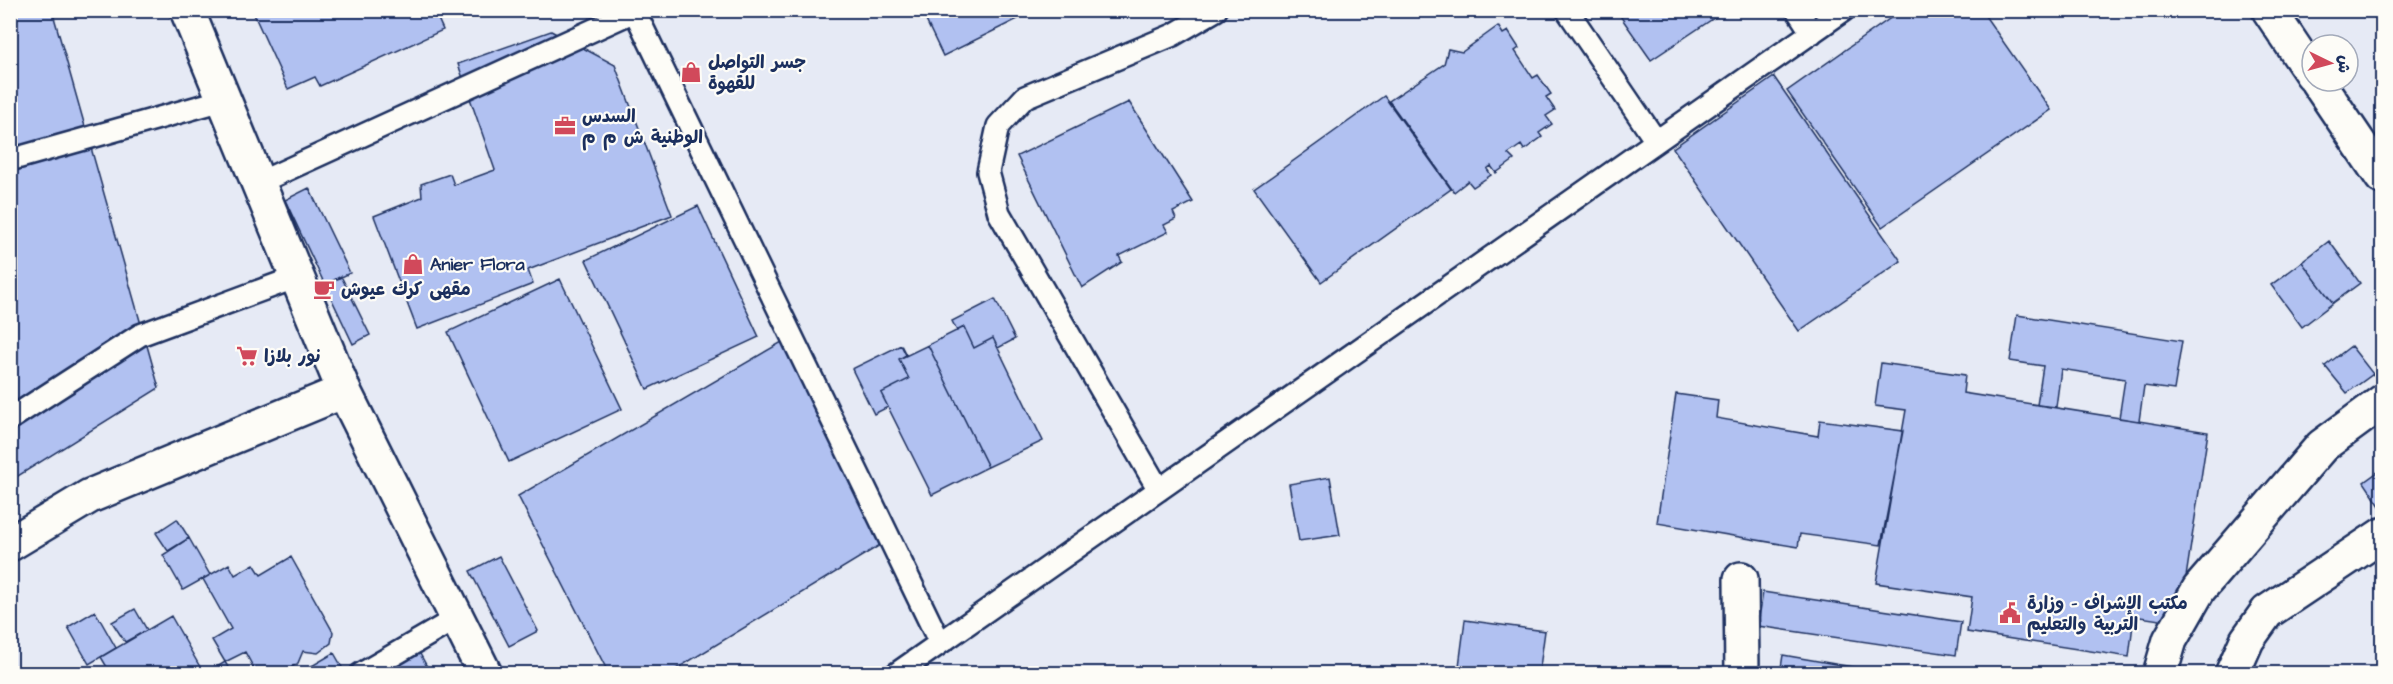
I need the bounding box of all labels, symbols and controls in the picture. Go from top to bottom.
north arrow [2300,33,2360,93]
place label: جسر التواصل للقهوة [708,50,806,96]
text: ش [2332,54,2356,74]
shop icon: جسر التواصل للقهوة [679,60,703,84]
place label: السدس الوطنیة ش م م [582,104,703,151]
office icon: السدس الوطنیة ش م م [553,114,577,138]
shop icon: Anier Flora [401,252,425,276]
place label: Anier Flora [430,252,525,277]
cafe icon: مقهى كرك عيوش [312,277,336,301]
place label: مقهى كرك عيوش [341,277,471,302]
supermarket icon: نور بلازا [235,344,259,368]
place label: نور بلازا [264,344,321,369]
place label: مكتب الإشراف - وزارة التربية والتعليم [2027,591,2188,638]
public building icon: مكتب الإشراف - وزارة التربية والتعليم [1998,601,2022,625]

